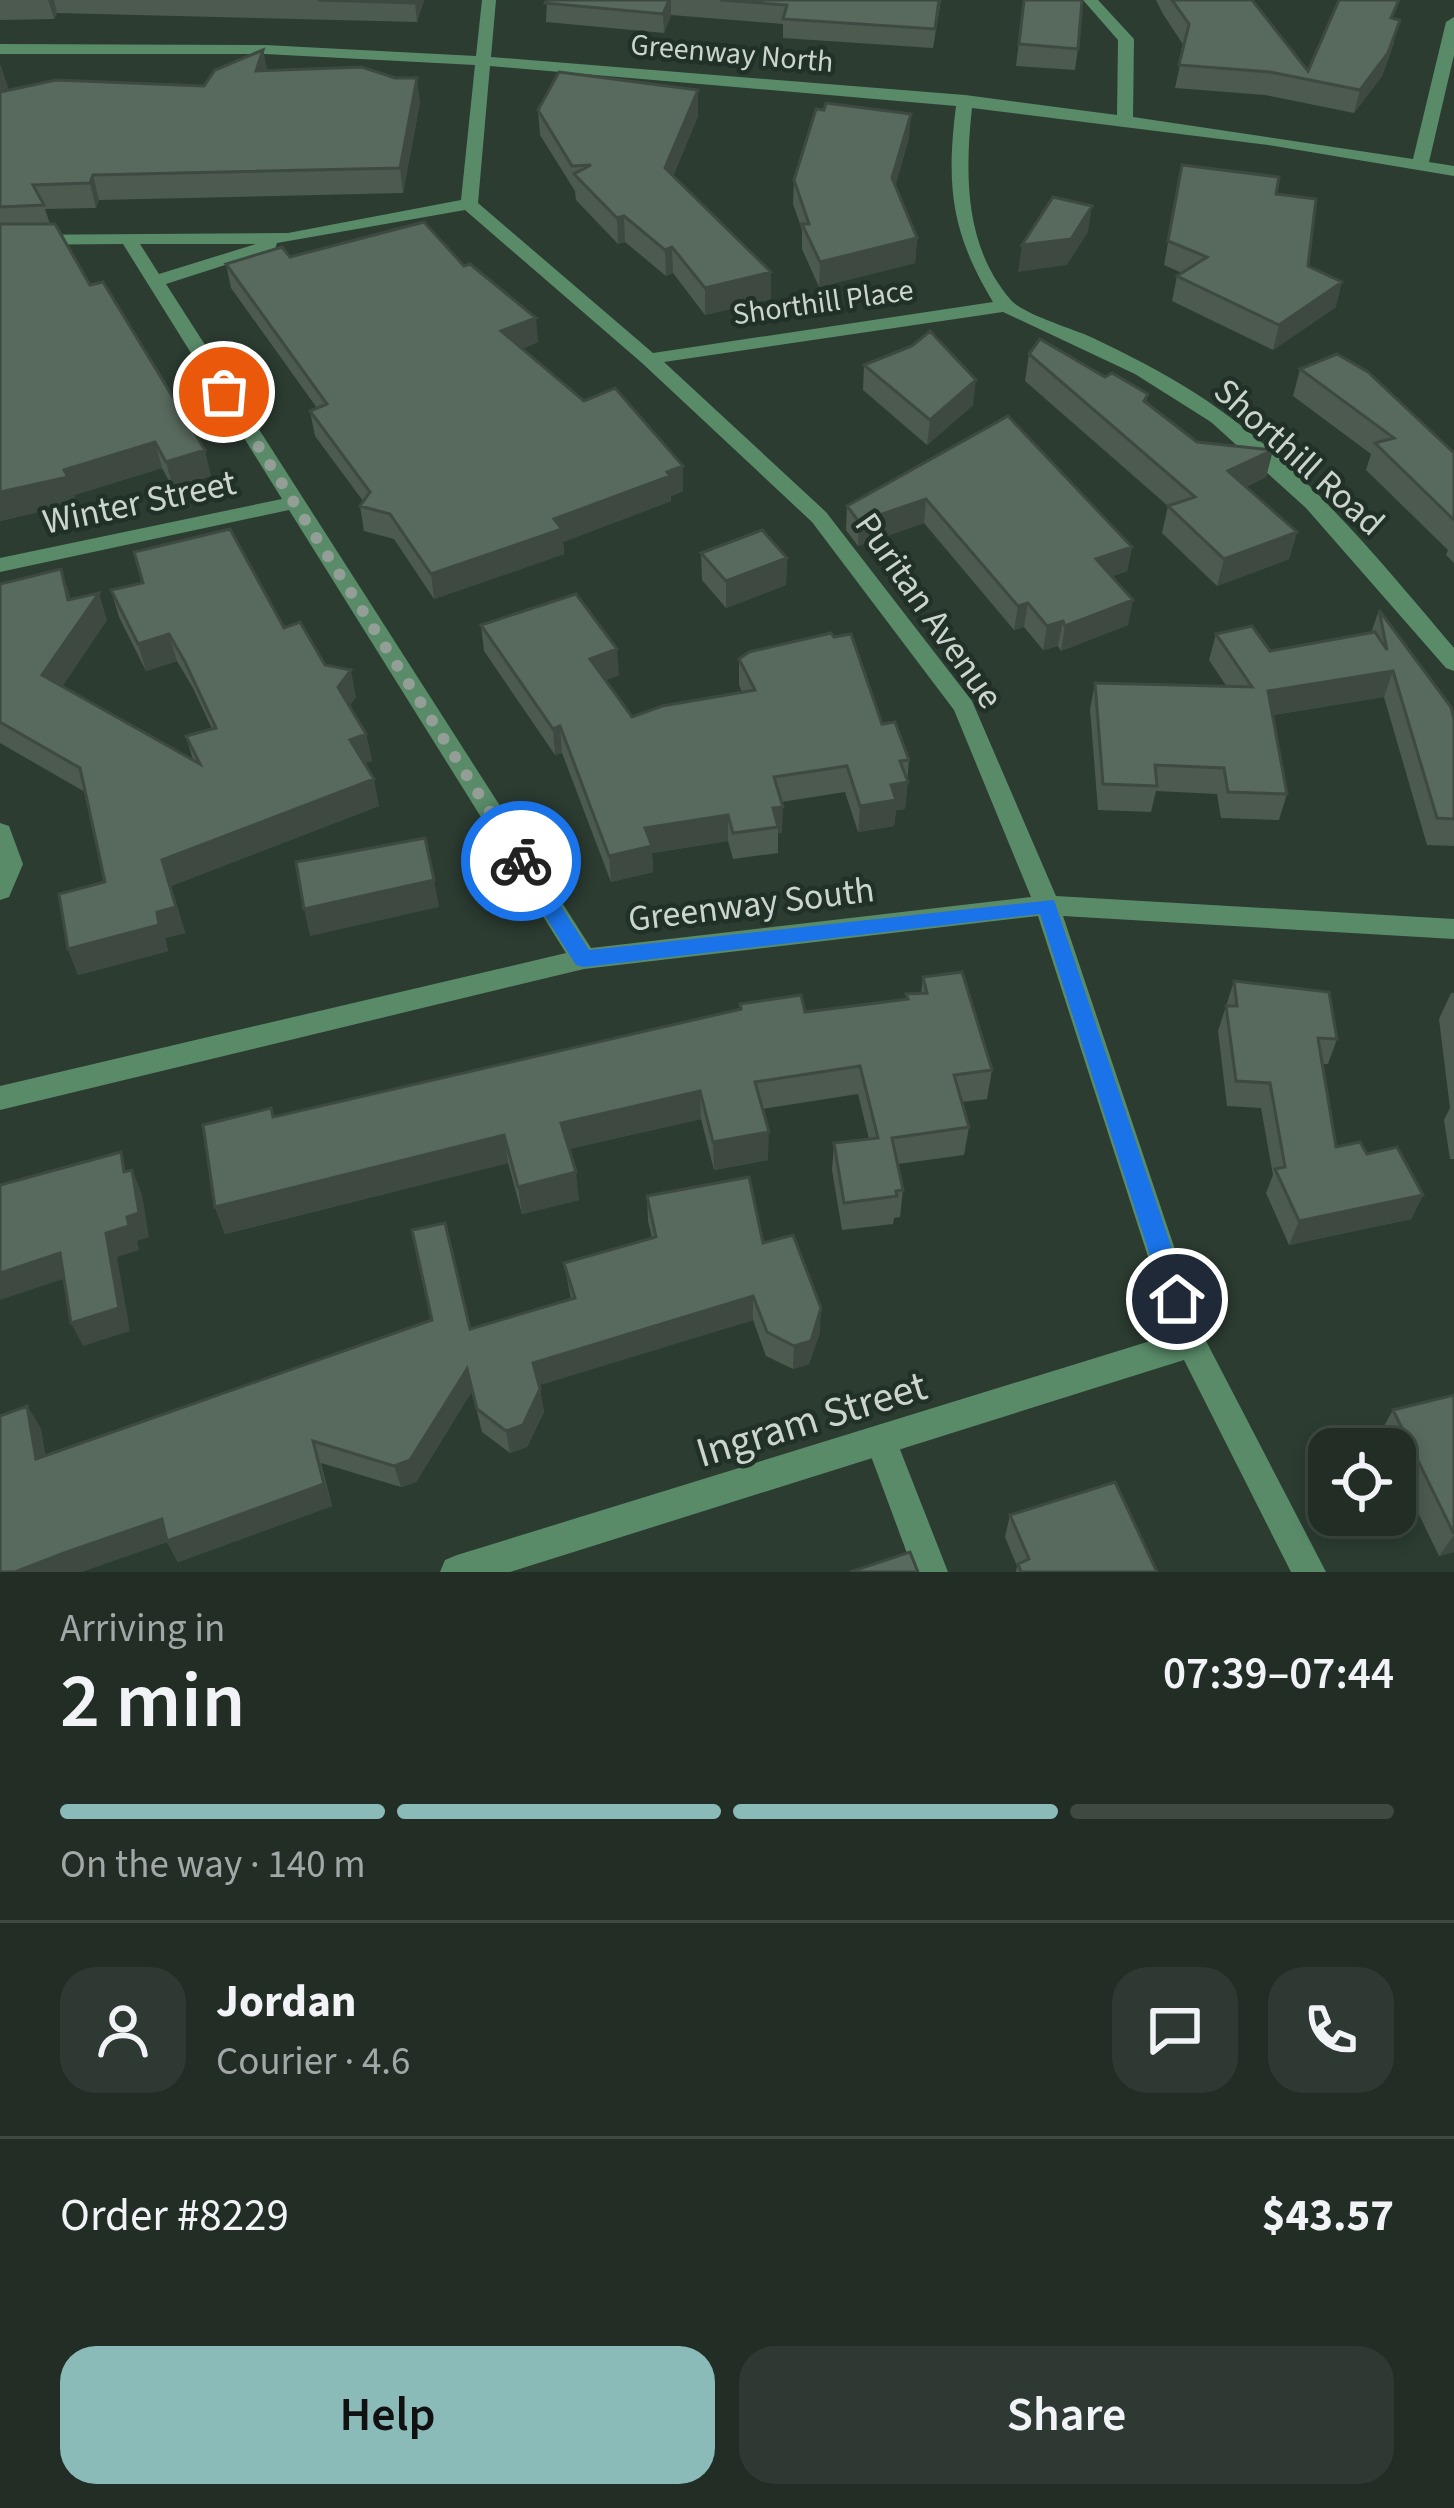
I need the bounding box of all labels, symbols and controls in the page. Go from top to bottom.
street label: Greenway North [629,23,835,84]
street label: Shorthill Place [730,269,916,336]
pin [173,341,275,443]
icon: bag [191,359,257,425]
street label: Shorthill Road [1202,366,1396,548]
street label: Winter Street [38,457,241,548]
street label: Puritan Avenue [842,503,1015,719]
courier [461,801,581,921]
icon: bike [488,828,554,894]
street label: Greenway South [625,864,877,945]
pin [1126,1248,1228,1350]
icon: home [1144,1266,1210,1332]
street label: Ingram Street [689,1356,934,1483]
map controls [1308,1428,1416,1536]
button: locate [1308,1428,1416,1536]
text: Arriving in [60,1601,225,1657]
text: 07:39–07:44 [1163,1642,1394,1706]
text: 2 min [60,1646,245,1757]
text: On the way · 140 m [60,1837,366,1893]
button: person [60,1967,186,2093]
button: chat [1112,1967,1238,2093]
button: phone [1268,1967,1394,2093]
text: Jordan [216,1970,357,2034]
text: Courier · 4.6 [216,2034,410,2090]
text: Order #8229 [60,2184,289,2248]
text: $43.57 [1262,2184,1394,2248]
button: Help [60,2346,715,2484]
button: Share [739,2346,1394,2484]

